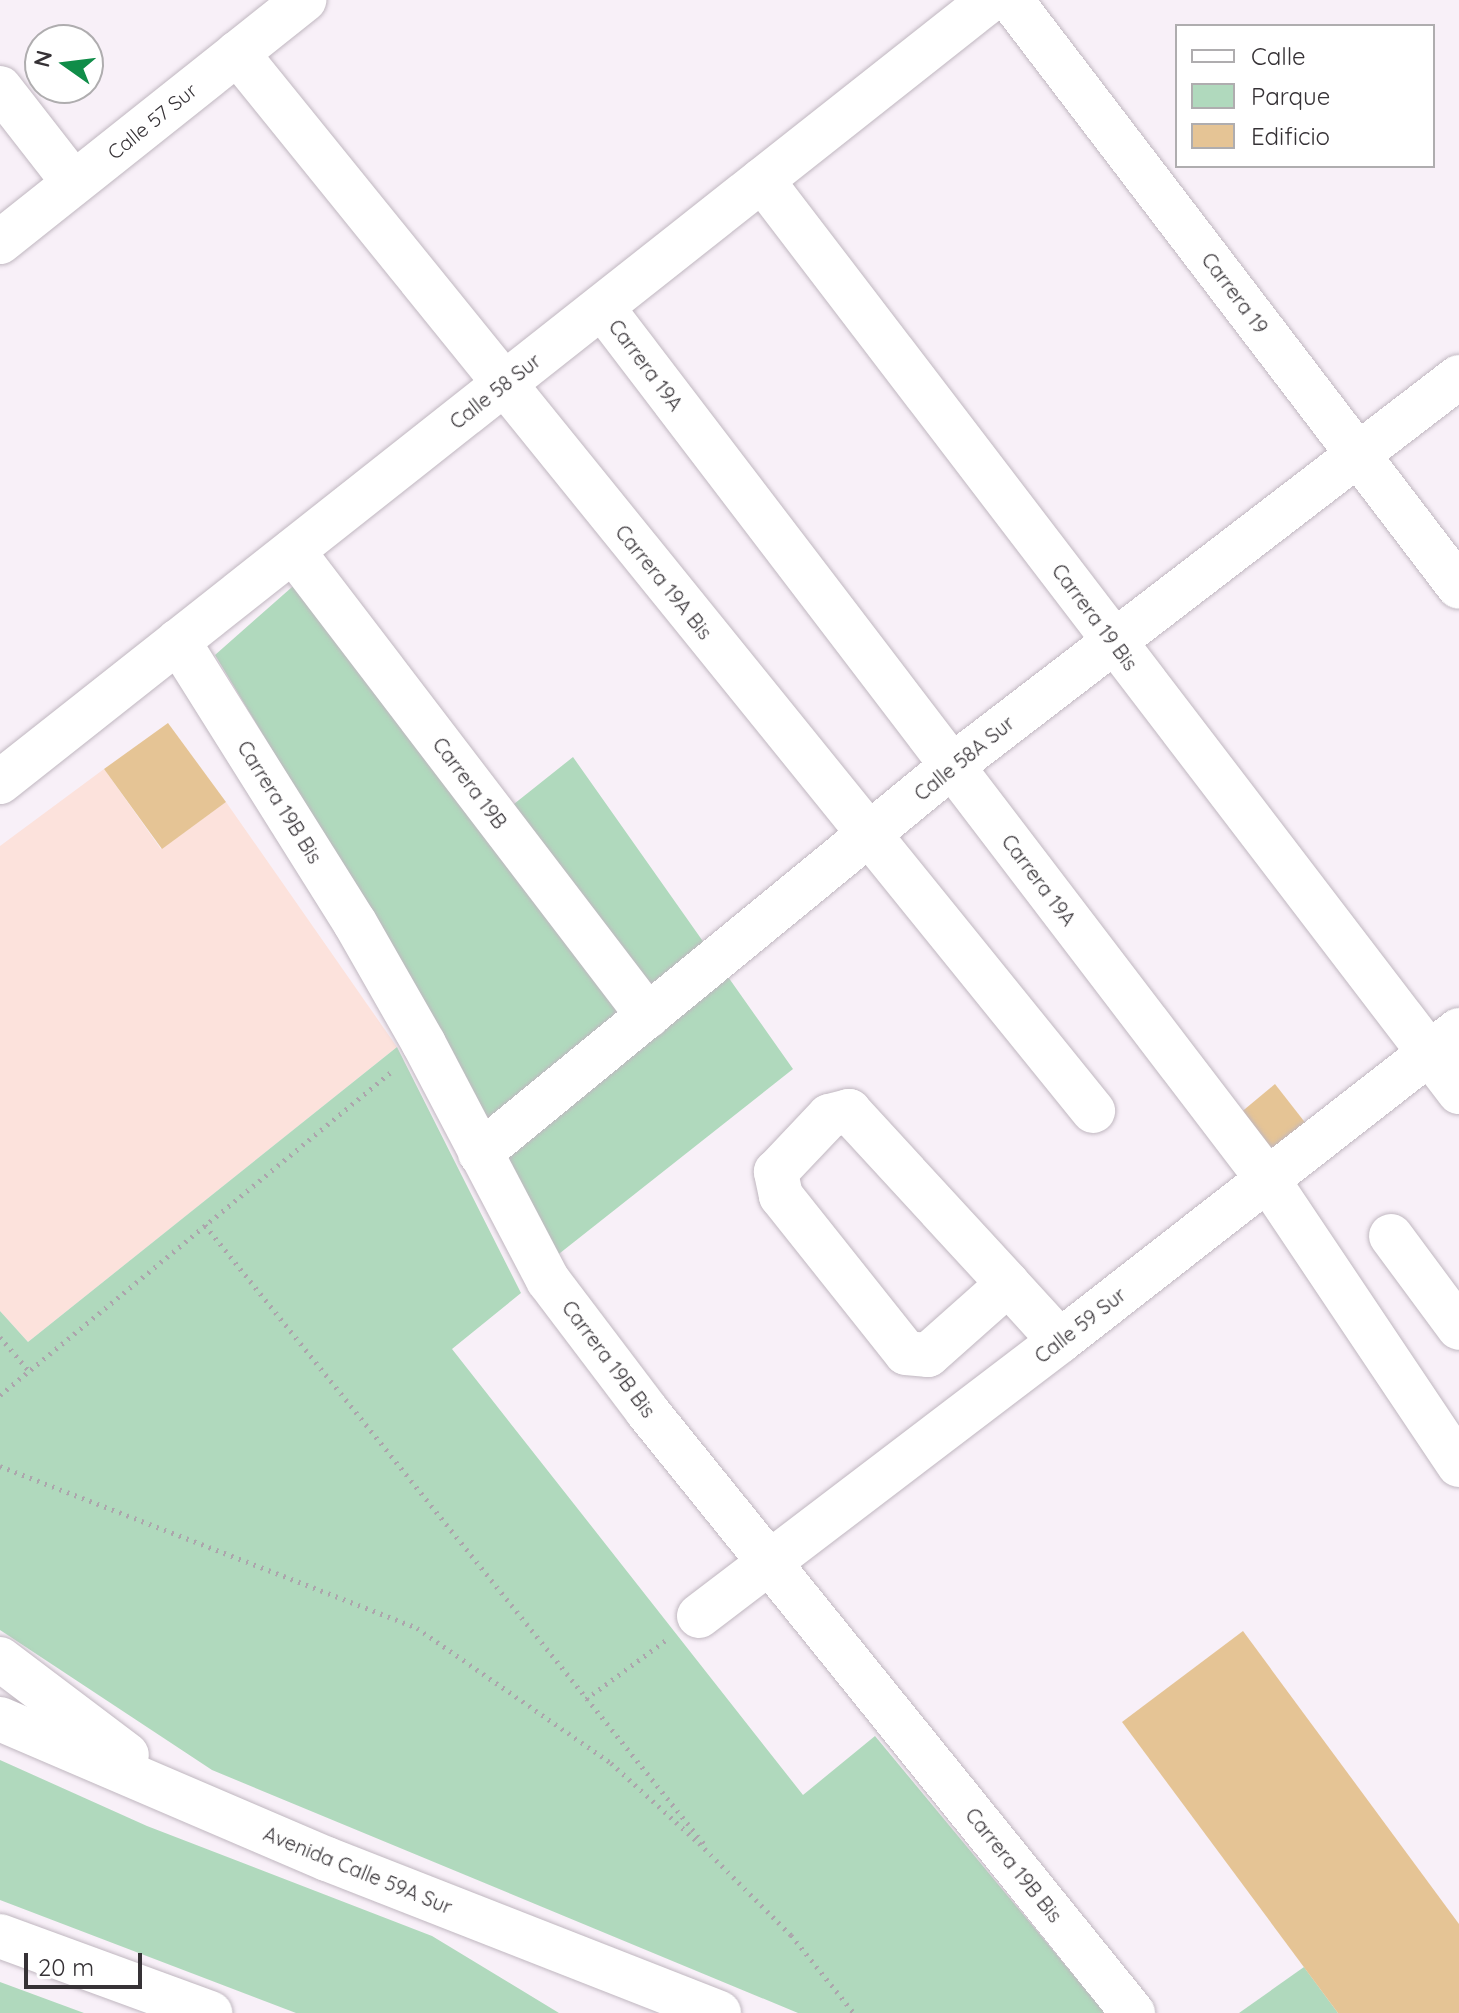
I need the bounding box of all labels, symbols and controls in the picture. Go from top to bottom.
north arrow [24,24,104,104]
legend [1175,24,1435,168]
text: Calle [1251,41,1306,71]
text: N [27,47,58,70]
street label: Calle 57 Sur [103,78,201,164]
text: Parque [1251,81,1330,111]
text: Edificio [1251,121,1330,151]
street label: Carrera 19 [1197,248,1273,338]
street label: Carrera 19A [604,315,688,415]
street label: Calle 58 Sur [445,348,545,434]
street label: Carrera 19A Bis [611,520,717,644]
street label: Carrera 19 Bis [1047,559,1143,675]
street label: Calle 58A Sur [909,710,1019,806]
street label: Carrera 19B [428,733,512,833]
street label: Carrera 19B Bis [233,736,327,868]
street label: Carrera 19A [997,830,1081,930]
street label: Calle 59 Sur [1030,1282,1130,1368]
street label: Carrera 19B Bis [557,1296,661,1422]
street label: Carrera 19B Bis [961,1803,1067,1927]
street label: Avenida Calle 59A Sur [260,1821,456,1919]
scale bar [28,1937,146,1987]
text: 20 m [38,1952,94,1982]

